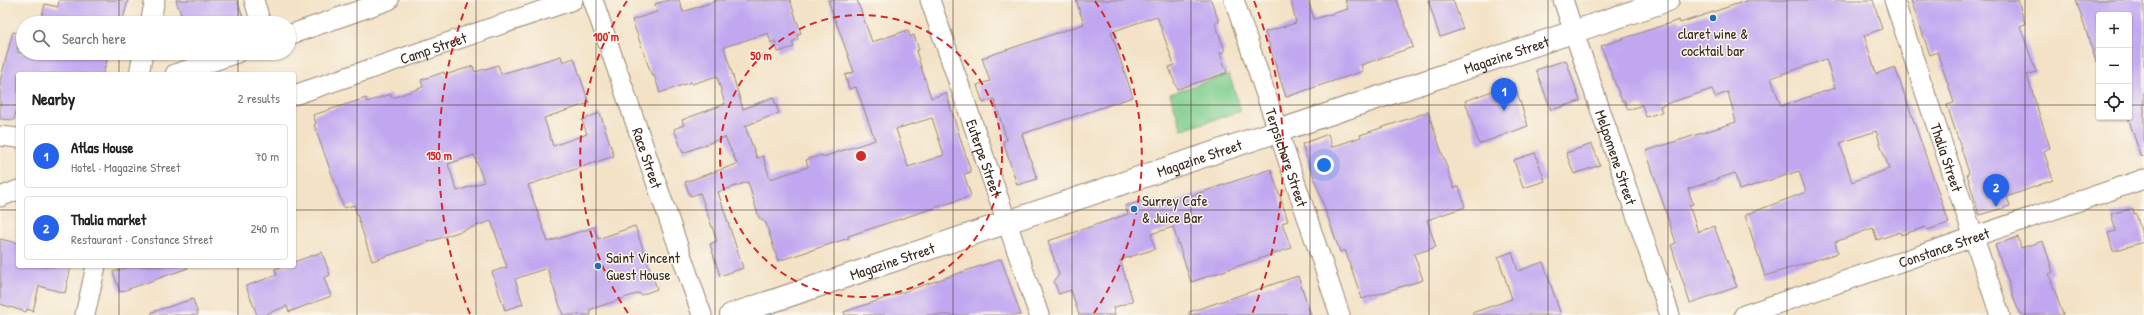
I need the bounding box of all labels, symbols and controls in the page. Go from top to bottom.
map controls [2096,12,2132,120]
button: + [2096,12,2132,48]
marker: claret wine & cocktail bar [1708,13,1718,23]
search box [16,16,296,60]
place label: claret wine & cocktail bar [1678,23,1748,61]
street label: Camp Street [397,26,470,69]
icon: search [30,27,52,49]
text: Search here [62,28,126,49]
text: 100 m [593,28,619,45]
street label: Magazine Street [1461,30,1552,78]
text: 50 m [750,47,772,64]
button: − [2096,48,2132,84]
pin: 1 [1491,78,1517,111]
button: locate [2096,84,2132,120]
text: Nearby [32,87,75,110]
text: 2 results [238,89,280,107]
street label: Terpsichore Street [1261,105,1314,210]
street label: Melpomene Street [1591,107,1642,208]
street label: Euterpe Street [962,116,1008,200]
street label: Thalia Street [1926,120,1968,195]
street label: Race Street [627,125,668,192]
street label: Magazine Street [1154,133,1245,182]
text: Atlas House [71,137,133,158]
text: 1 [44,147,48,165]
text: 70 m [255,147,279,165]
text: 150 m [426,147,452,164]
centre of rings [854,149,868,163]
your location [1314,155,1334,175]
text: Hotel · Magazine Street [71,158,181,176]
pin: 2 [1983,174,2009,207]
place label: Surrey Cafe & Juice Bar [1142,190,1208,228]
marker: Surrey Cafe & Juice Bar [1129,204,1139,214]
text: Thalia market [71,209,146,230]
text: 2 [43,219,49,237]
text: 240 m [250,219,279,237]
street label: Constance Street [1895,222,1993,272]
text: Restaurant · Constance Street [71,230,213,248]
street label: Magazine Street [847,237,938,285]
place label: Saint Vincent Guest House [606,247,681,285]
marker: Saint Vincent Guest House [593,261,603,271]

